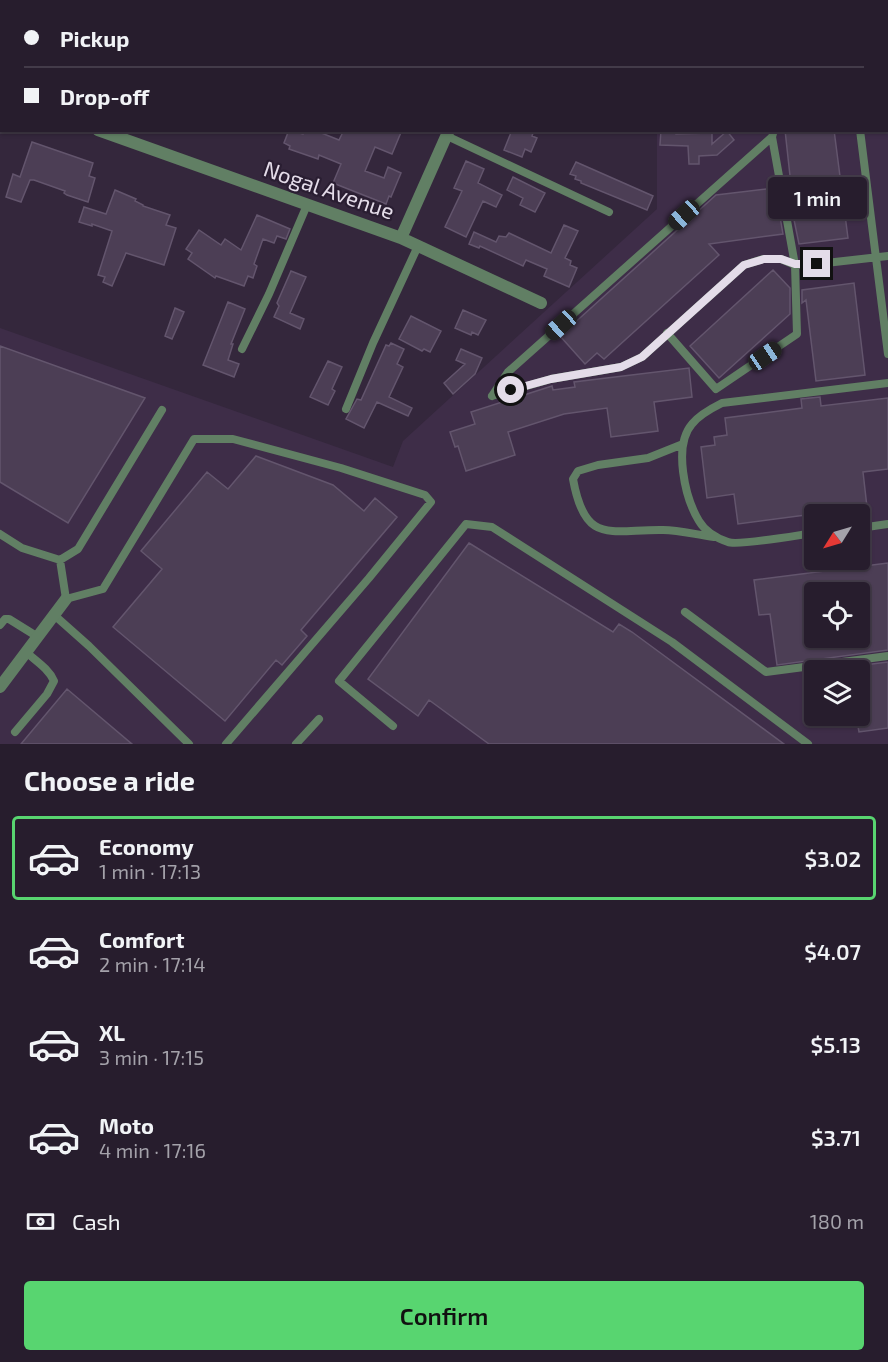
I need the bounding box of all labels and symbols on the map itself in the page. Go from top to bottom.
street label: Nogal Avenue [261,155,398,224]
callout: 1 min [768,177,866,219]
car [665,196,703,234]
route end [803,250,830,277]
car [542,306,580,344]
car [745,338,785,374]
route start [497,376,524,403]
north arrow [804,504,870,570]

